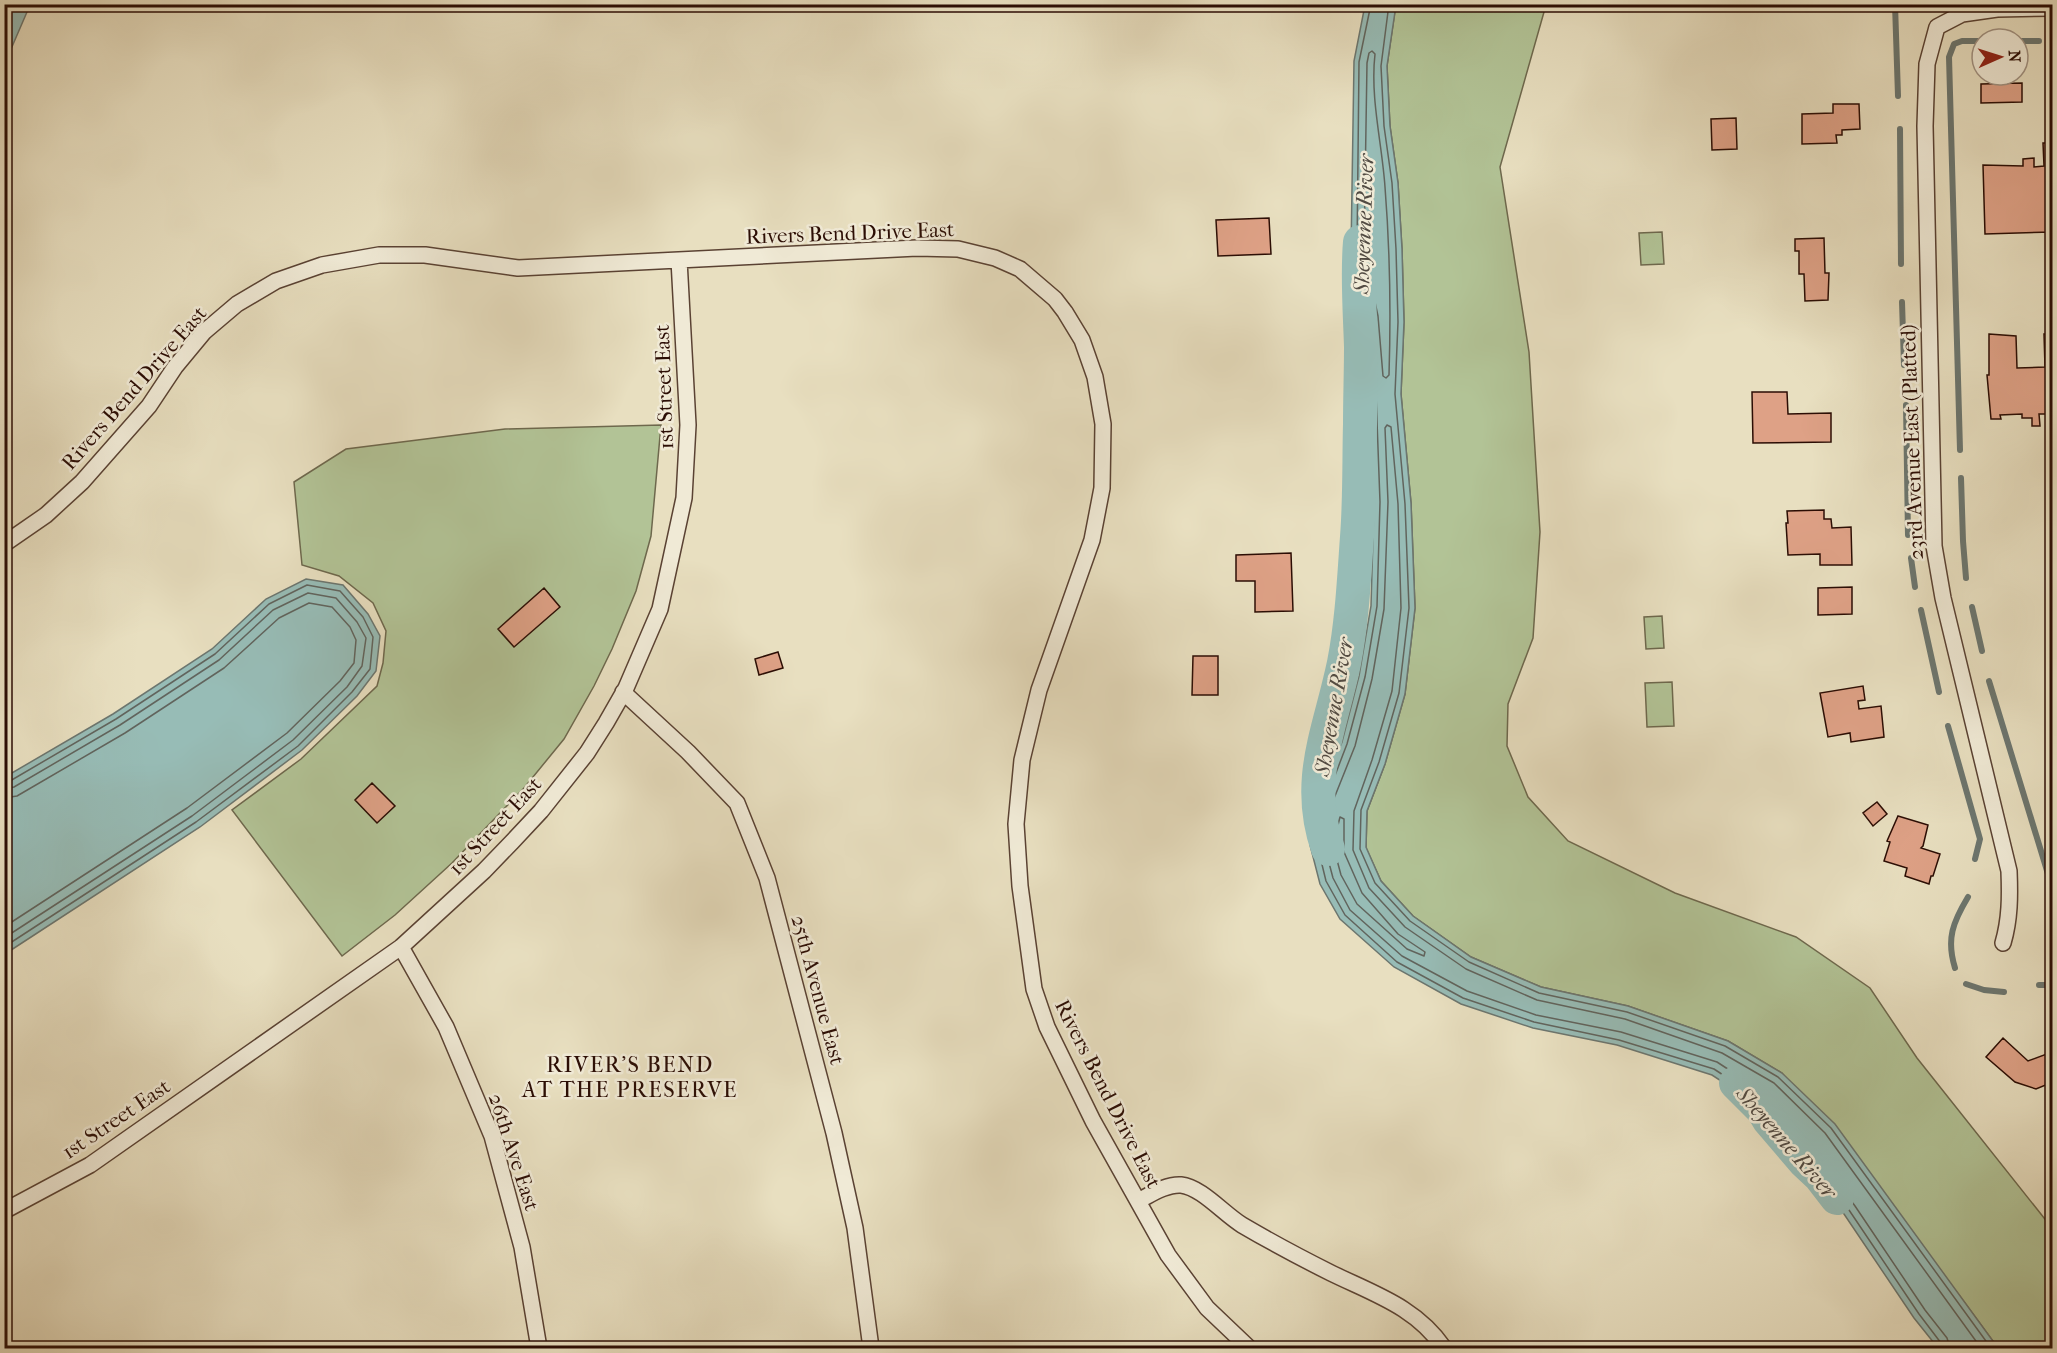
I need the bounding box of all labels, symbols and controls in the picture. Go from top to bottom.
north arrow [1970,27,2030,87]
text: N [2005,50,2024,64]
water label: Sheyenne River [1349,151,1380,295]
street label: Rivers Bend Drive East [745,217,955,249]
street label: Rivers Bend Drive East [57,301,212,475]
street label: 1st Street East [650,324,678,450]
street label: 23rd Avenue East (Platted) [1896,324,1928,560]
water label: Sheyenne River [1309,634,1359,779]
street label: 1st Street East [444,772,547,880]
street label: 25th Avenue East [787,913,850,1068]
street label: Rivers Bend Drive East [1050,996,1166,1193]
district label: RIVER'S BEND AT THE PRESERVE [521,1052,738,1103]
street label: 1st Street East [57,1074,175,1164]
water label: Sheyenne River [1730,1081,1843,1206]
street label: 26th Ave East [484,1090,544,1214]

